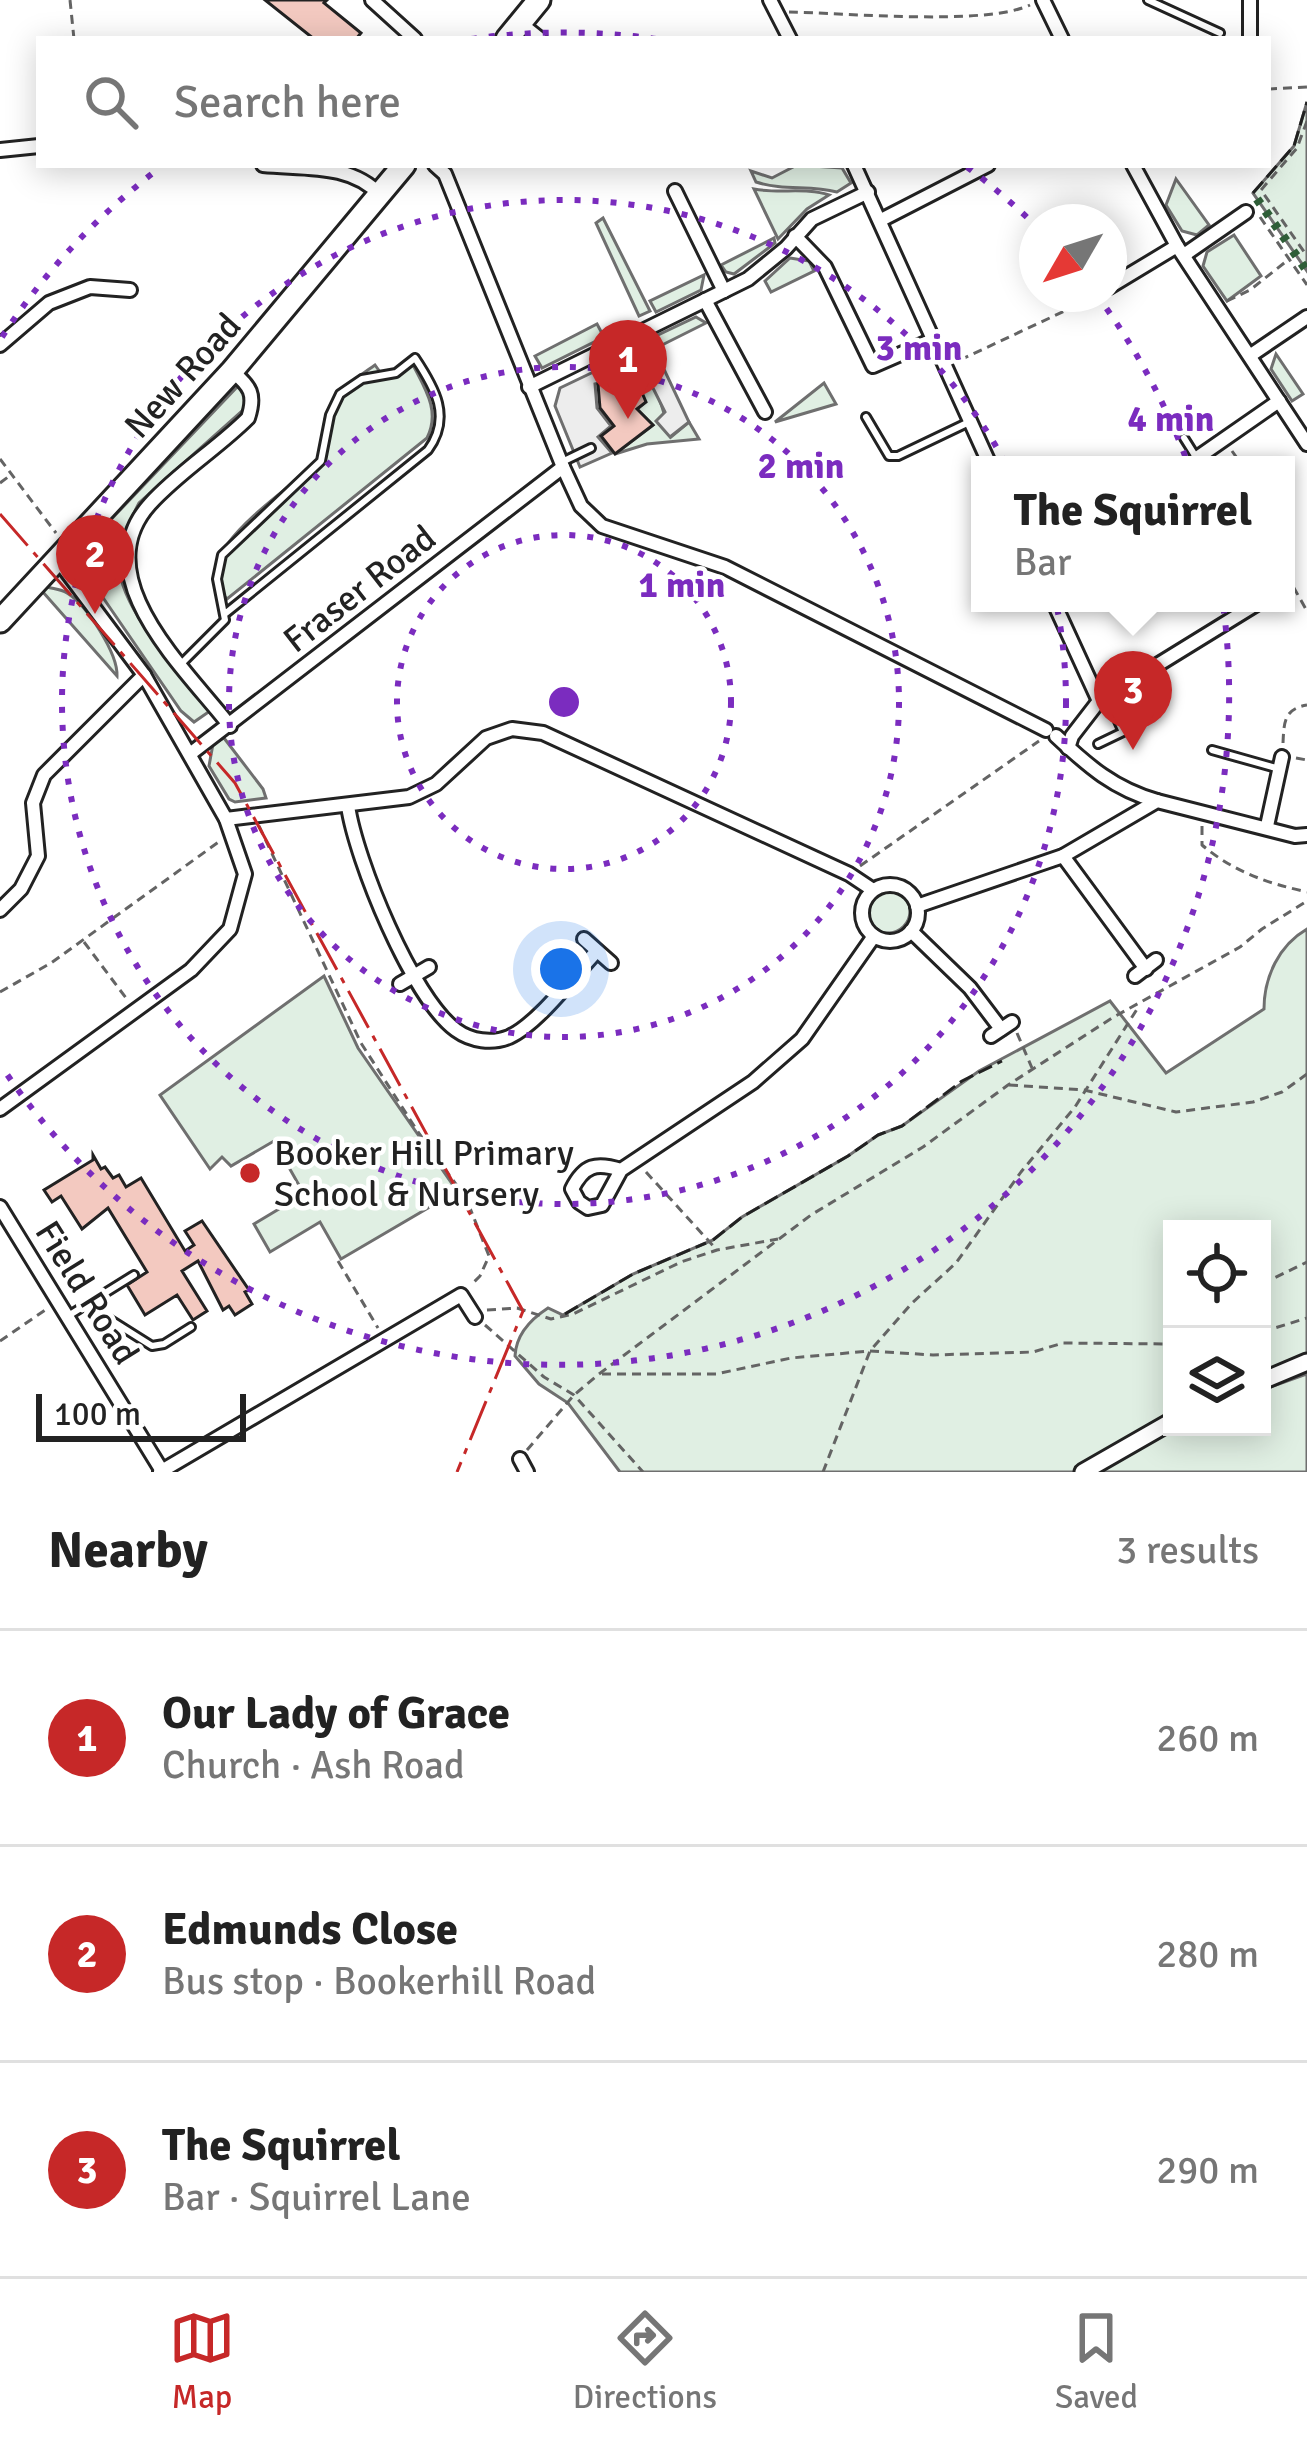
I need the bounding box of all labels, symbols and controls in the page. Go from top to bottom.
search box [36,36,1271,168]
icon: search [78,69,144,135]
text: Search here [174,75,401,130]
north arrow [1019,204,1127,312]
street label: New Road [115,304,251,448]
pin: 1 [589,320,667,419]
text: 3 min [876,326,962,371]
text: 4 min [1128,397,1214,442]
text: 2 min [758,444,844,489]
popup [971,456,1295,612]
text: The Squirrel [1014,483,1252,538]
pin: 2 [56,515,134,614]
street label: Fraser Road [275,516,445,663]
text: Bar [1014,538,1071,586]
text: 1 min [639,563,725,608]
pin: 3 [1094,651,1172,750]
centre of rings [543,681,585,723]
your location [531,939,591,999]
place label: Booker Hill Primary School & Nursery [274,1131,574,1217]
marker: Booker Hill Primary School & Nursery [237,1160,263,1186]
street label: Field Road [25,1213,148,1373]
map controls [1163,1220,1271,1436]
button: locate [1163,1220,1271,1328]
button: layers [1163,1328,1271,1436]
scale bar [36,1388,246,1441]
text: 100 m [54,1394,141,1435]
text: Nearby [48,1519,208,1582]
text: 3 results [1116,1526,1259,1574]
text: Our Lady of Grace [162,1686,510,1741]
text: 1 [76,1714,98,1762]
text: 260 m [1156,1714,1259,1762]
text: Church · Ash Road [162,1741,465,1789]
text: Edmunds Close [162,1902,458,1957]
text: 2 [76,1930,98,1978]
text: 280 m [1156,1930,1259,1978]
text: Bus stop · Bookerhill Road [162,1957,596,2005]
text: The Squirrel [162,2118,401,2173]
text: 3 [76,2146,98,2194]
text: 290 m [1156,2146,1259,2194]
text: Bar · Squirrel Lane [162,2173,471,2221]
tab: Map [169,2305,235,2418]
tab: Directions [573,2305,717,2418]
tab: Saved [1055,2305,1138,2418]

